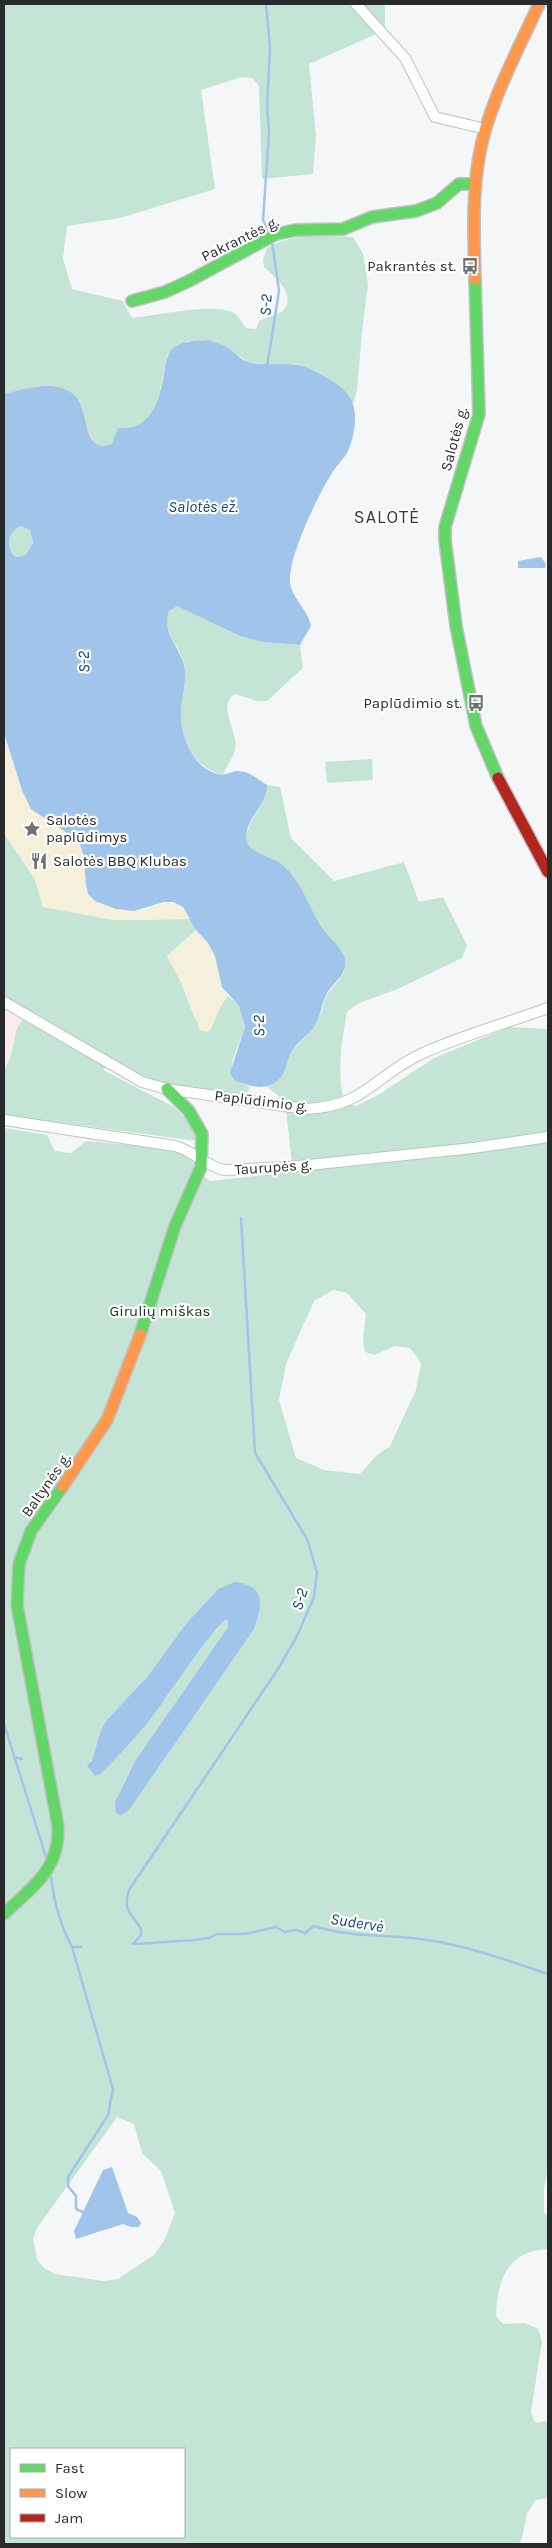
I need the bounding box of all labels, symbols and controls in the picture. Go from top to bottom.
street label: Pakrantės g. [198,212,282,265]
bus stop icon: Pakrantės st. [460,256,480,276]
place label: Pakrantės st. [367,257,456,275]
water label: S-2 [255,293,276,317]
street label: Salotės g. [437,405,471,473]
water label: Salotės ež. [168,497,238,516]
district label: SALOTĖ [354,506,420,528]
water label: S-2 [74,650,93,673]
bus stop icon: Paplūdimio st. [466,693,486,713]
place label: Paplūdimio st. [364,694,462,712]
place label: Salotės paplūdimys [46,811,127,846]
place icon: Salotės paplūdimys [22,819,42,839]
restaurant icon: Salotės BBQ Klubas [29,851,49,871]
place label: Salotės BBQ Klubas [53,852,187,870]
water label: S-2 [249,1014,268,1037]
street label: Paplūdimio g. [214,1086,309,1116]
street label: Taurupės g. [234,1155,312,1179]
park label: Girulių miškas [110,1302,210,1320]
street label: Baltynės g. [17,1449,75,1520]
water label: S-2 [287,1585,312,1612]
water label: Sudervė [329,1909,385,1936]
legend [10,2448,185,2538]
text: Fast [55,2459,85,2477]
text: Slow [55,2484,87,2502]
text: Jam [55,2509,83,2527]

